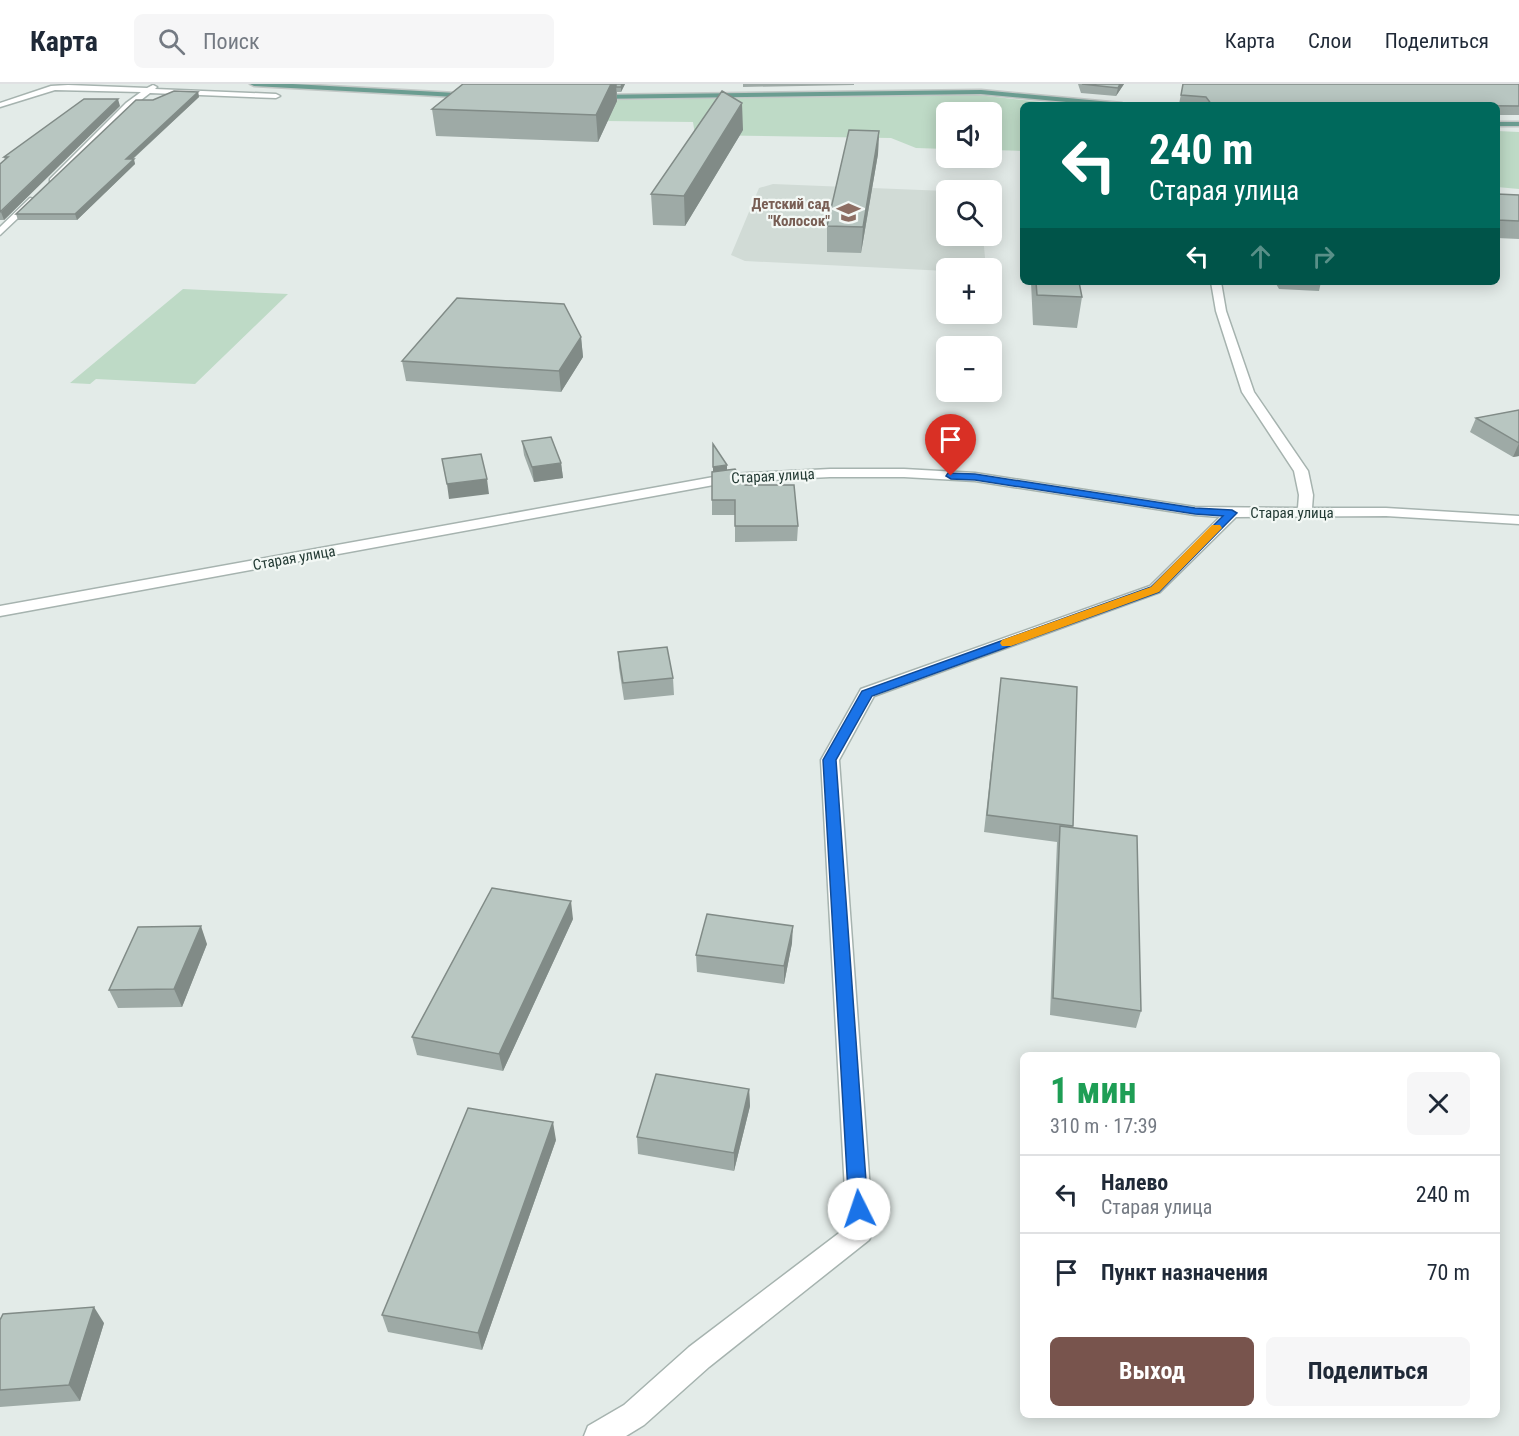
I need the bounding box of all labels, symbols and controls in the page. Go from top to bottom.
search box [134,14,554,68]
text: Карта [30,25,98,58]
icon: search [155,25,188,58]
text: Поиск [203,29,260,54]
text: Карта [1225,29,1275,53]
text: Слои [1308,29,1352,53]
text: Поделиться [1385,29,1489,53]
map controls [936,102,1002,402]
button: sound [936,102,1002,168]
text: 240 m [1149,125,1254,174]
icon: left [1050,126,1128,204]
text: Старая улица [1149,175,1299,207]
button: search [936,180,1002,246]
place label: Детский сад "Колосок" [751,195,831,230]
school or university icon: Детский сад "Колосок" [835,200,861,226]
icon: left [1181,240,1214,273]
icon: ahead [1244,240,1277,273]
icon: right [1307,240,1340,273]
button: + [936,258,1002,324]
button: − [936,336,1002,402]
pin [925,414,976,476]
icon: arrive [934,423,967,456]
street label: Старая улица [731,465,815,487]
street label: Старая улица [1250,504,1334,522]
street label: Старая улица [251,542,337,574]
text: 1 мин [1050,1070,1136,1112]
button: close [1407,1072,1470,1135]
text: 310 m · 17:39 [1050,1114,1157,1138]
text: Налево [1101,1170,1168,1195]
position arrow [827,1177,891,1241]
icon: left [1050,1178,1083,1211]
text: 240 m [1416,1182,1470,1207]
text: Старая улица [1101,1195,1212,1219]
icon: arrive [1050,1256,1083,1289]
text: Пункт назначения [1101,1260,1268,1285]
text: 70 m [1427,1260,1470,1285]
button: Выход [1050,1337,1254,1406]
button: Поделиться [1266,1337,1470,1406]

